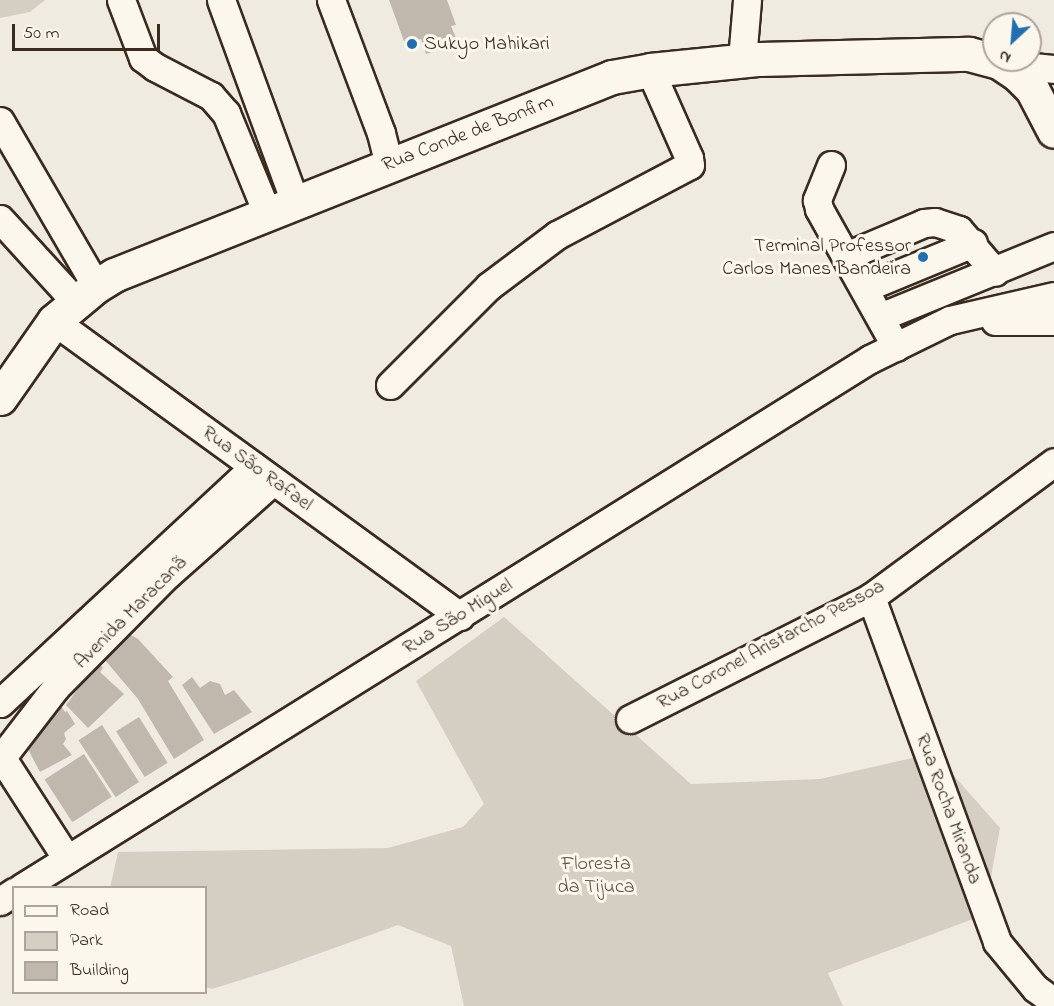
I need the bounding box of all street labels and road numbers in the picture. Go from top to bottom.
street label: Rua Conde de Bonfim [379,90,557,178]
street label: Rua São Rafael [197,421,317,517]
street label: Avenida Maracanã [70,552,192,674]
street label: Rua São Miguel [399,574,517,660]
street label: Rua Coronel Aristarcho Pessoa [653,575,889,715]
street label: Rua Rocha Miranda [910,730,986,888]

